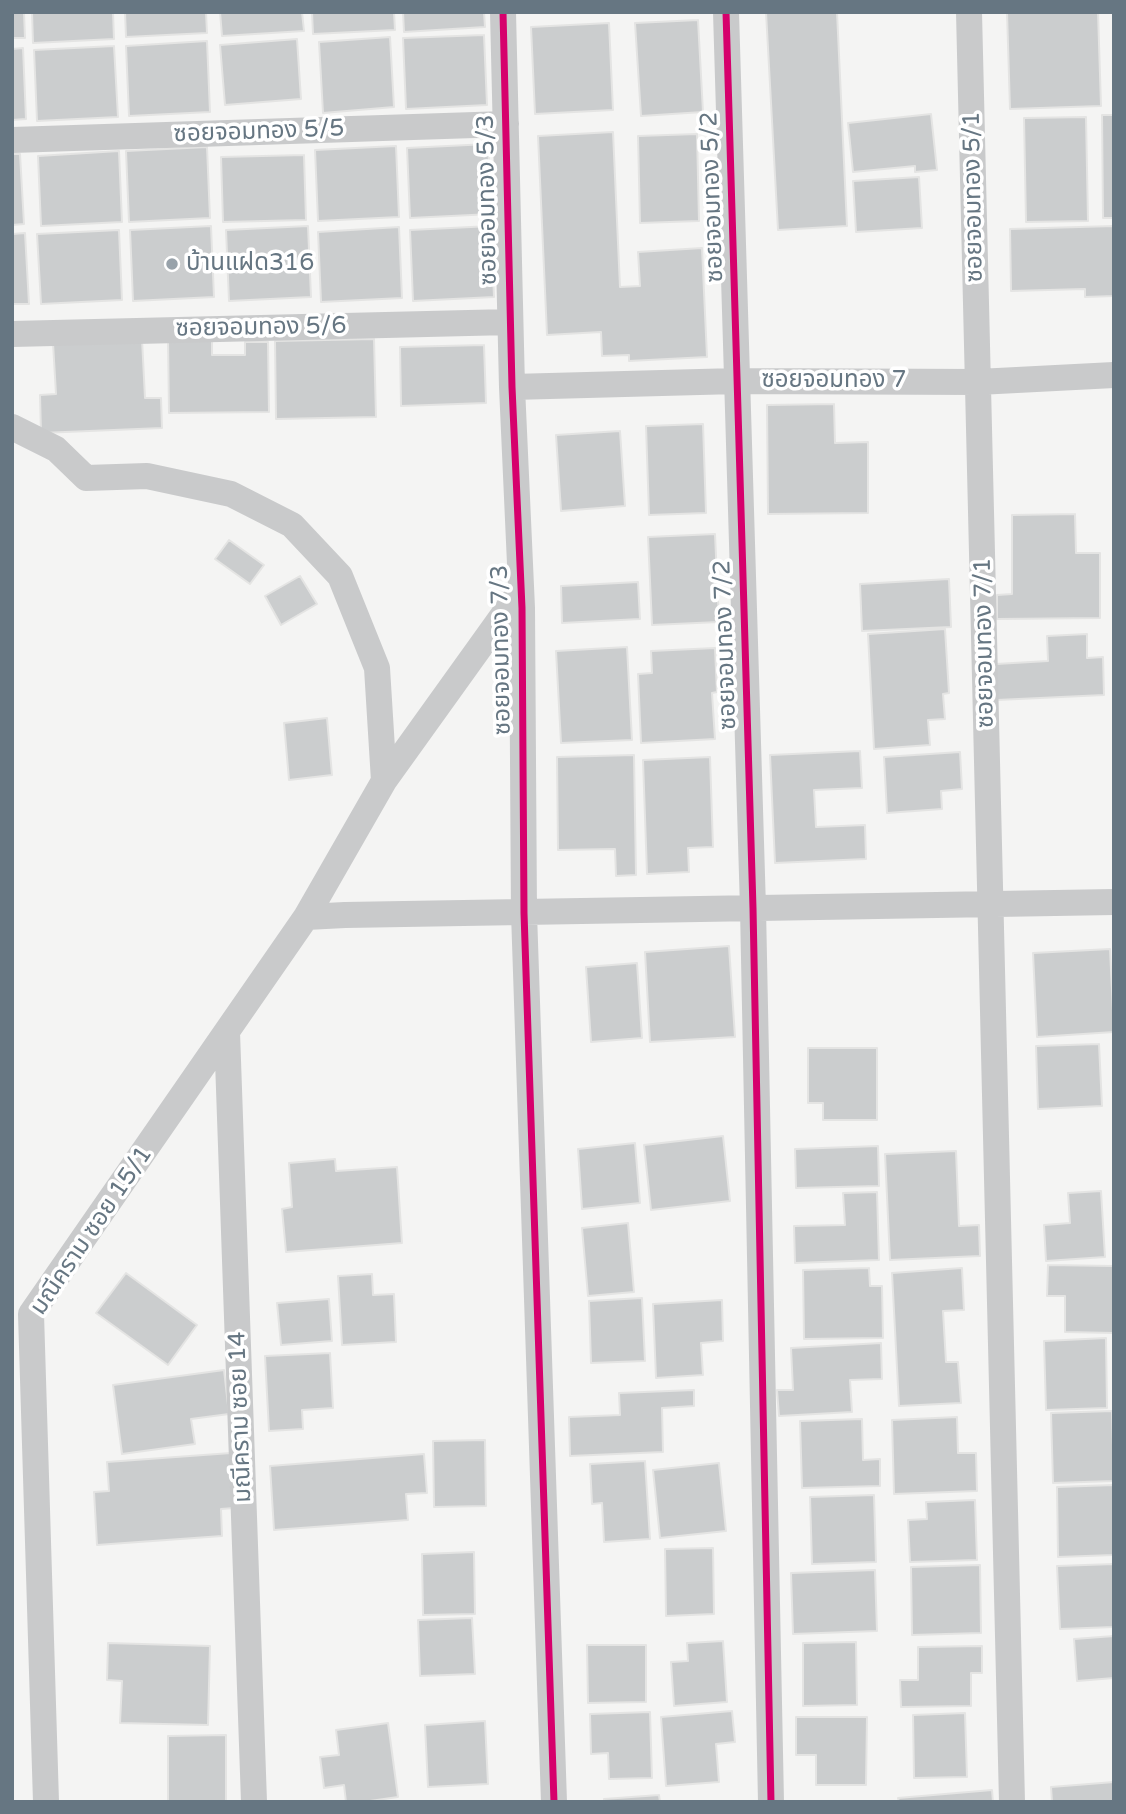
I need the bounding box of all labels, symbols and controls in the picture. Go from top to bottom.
street label: ซอยจอมทอง 5/2 [696,111,730,283]
street label: ซอยจอมทอง 5/1 [958,111,990,283]
street label: ซอยจอมทอง 5/3 [472,114,504,286]
street label: ซอยจอมทอง 5/5 [173,115,345,149]
place label: บ้านแฝด316 [186,250,314,278]
marker: บ้านแฝด316 [164,256,180,272]
street label: ซอยจอมทอง 5/6 [175,312,347,344]
street label: ซอยจอมทอง 7 [761,367,907,395]
street label: ซอยจอมทอง 7/1 [969,558,1001,728]
street label: ซอยจอมทอง 7/2 [709,559,743,731]
street label: ซอยจอมทอง 7/3 [486,565,518,735]
street label: มณีคราม ซอย 15/1 [25,1141,159,1321]
street label: มณีคราม ซอย 14 [224,1331,258,1503]

